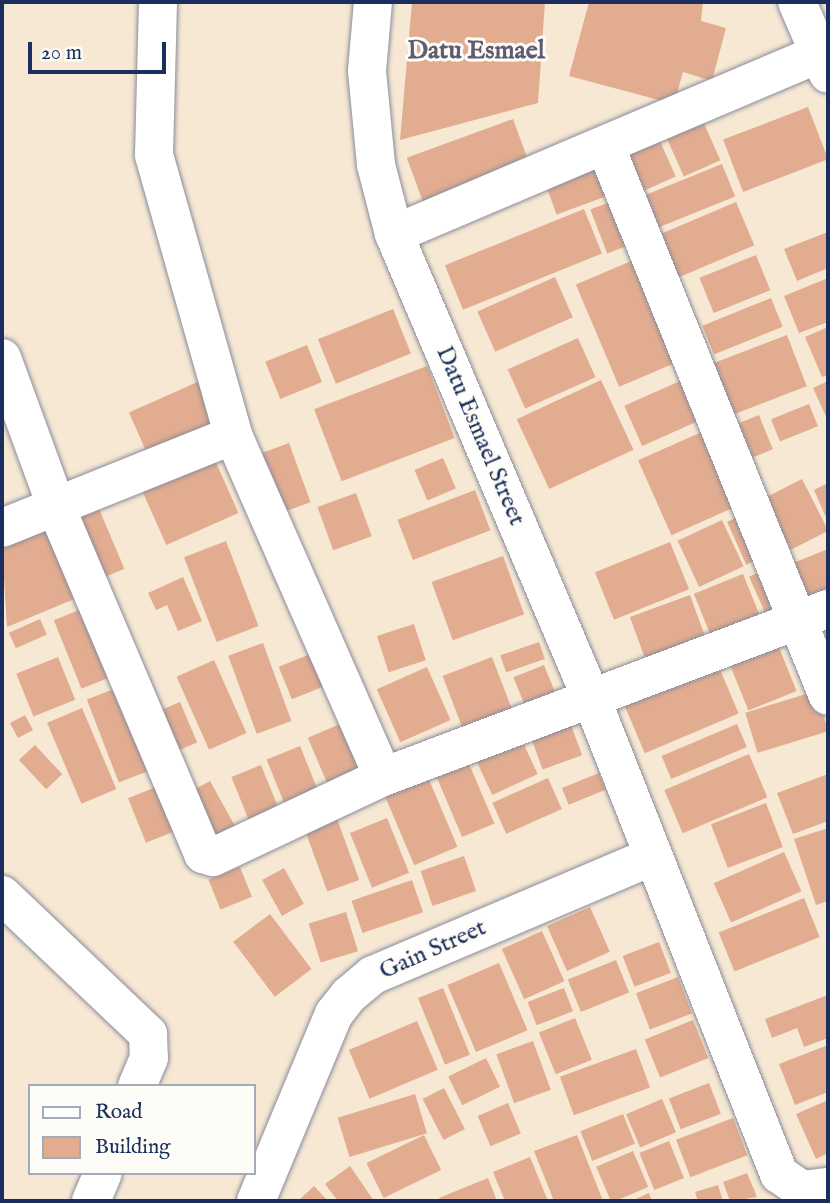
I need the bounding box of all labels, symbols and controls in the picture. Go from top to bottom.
scale bar [32,28,170,72]
district label: Datu Esmael [407,35,545,67]
text: 20 m [41,40,82,67]
street label: Datu Esmael Street [429,342,531,530]
street label: Gain Street [375,914,491,986]
legend [28,1084,256,1175]
text: Road [95,1099,142,1126]
text: Building [95,1134,170,1161]

